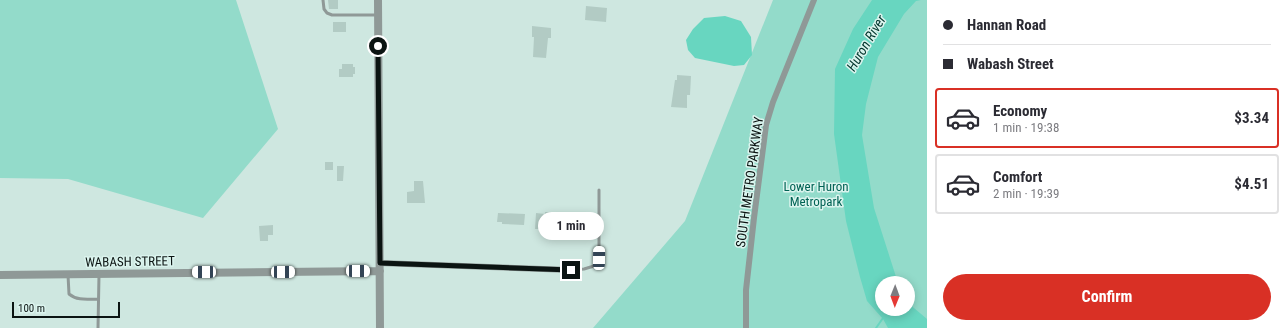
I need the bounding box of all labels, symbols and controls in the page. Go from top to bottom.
water label: Huron River [843,12,889,74]
text: Hannan Road [967,16,1046,34]
route start [369,37,387,55]
text: Wabash Street [967,55,1054,73]
icon: car [945,100,981,136]
text: Economy [993,102,1047,120]
text: $3.34 [1234,109,1269,127]
street label: SOUTH METRO PARKWAY [733,116,766,248]
text: 1 min · 19:38 [993,120,1059,135]
icon: car [945,166,981,202]
text: Comfort [993,168,1042,186]
text: $4.51 [1234,175,1269,193]
park label: Lower Huron Metropark [783,179,849,209]
text: 2 min · 19:39 [993,186,1059,201]
callout: 1 min [538,212,604,240]
text: 1 min [557,218,585,233]
car [593,246,605,270]
street label: WABASH STREET [85,253,175,270]
route end [562,261,580,279]
car [346,265,370,277]
car [192,266,216,278]
car [271,266,295,278]
button: Confirm [943,274,1271,320]
north arrow [875,276,915,316]
map controls [875,276,915,316]
scale bar [12,300,120,319]
text: 100 m [18,302,45,315]

